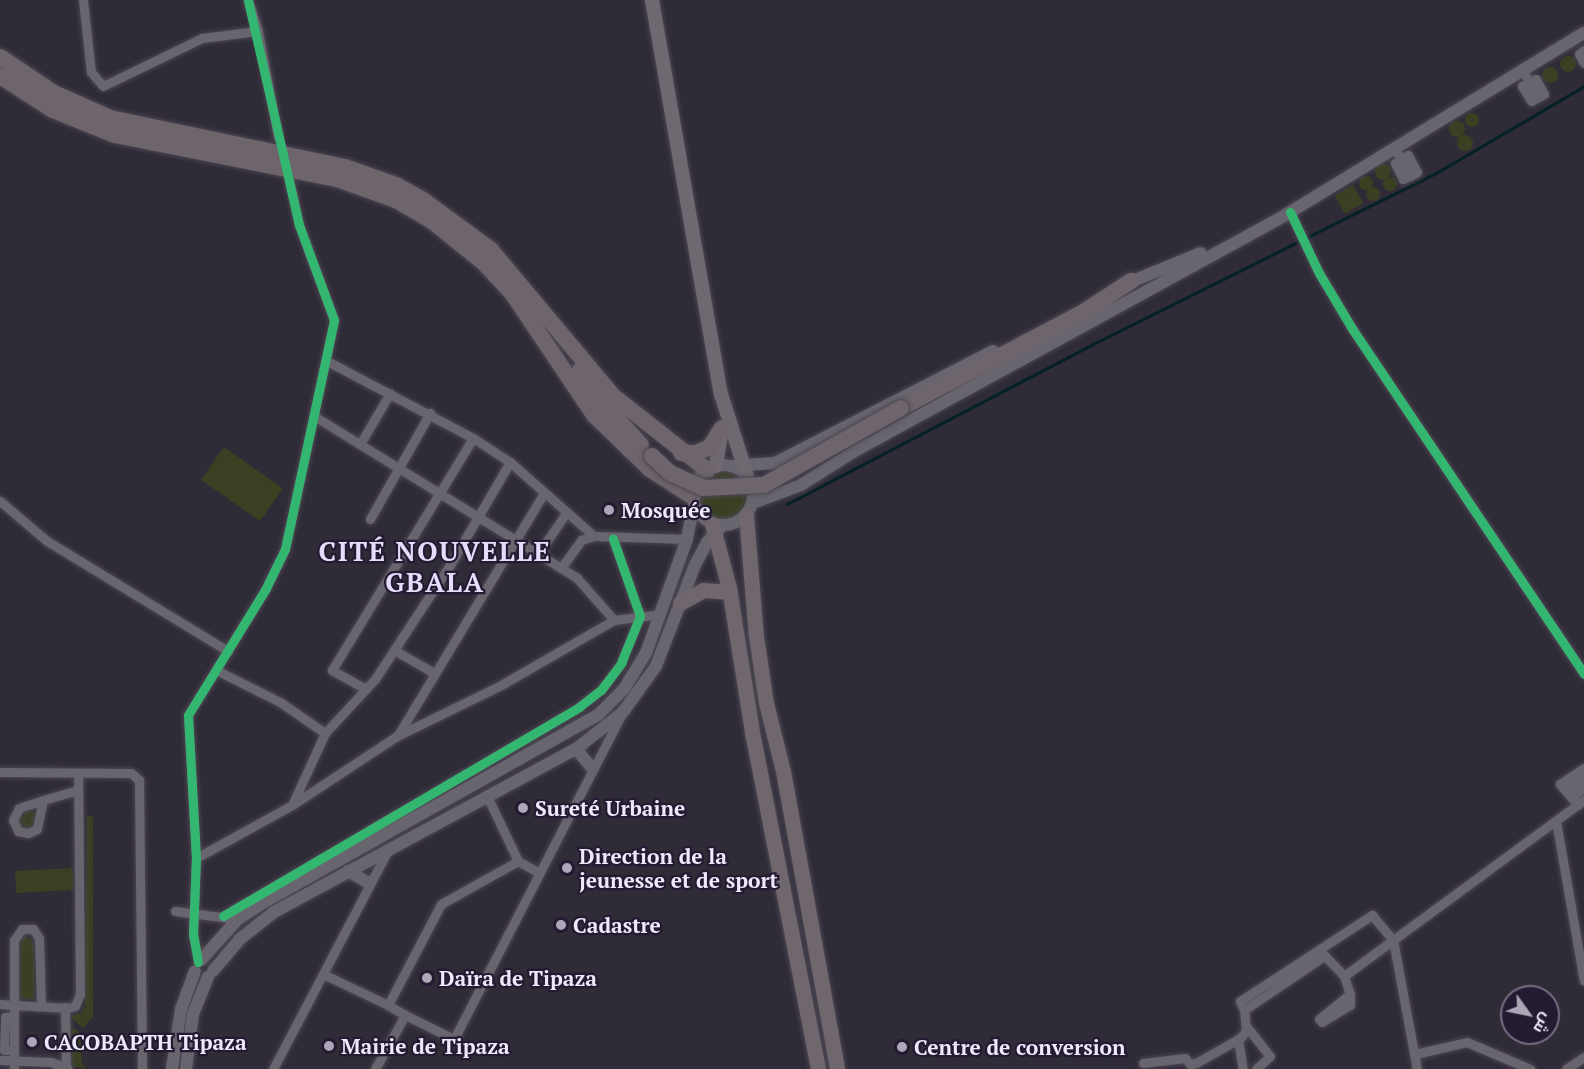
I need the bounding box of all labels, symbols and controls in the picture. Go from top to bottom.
place label: Mosquée [621,497,710,523]
marker: Mosquée [602,503,616,517]
district label: CITÉ NOUVELLE GBALA [319,535,551,598]
place label: Sureté Urbaine [535,795,685,821]
marker: Sureté Urbaine [516,801,530,815]
place label: Direction de la jeunesse et de sport [579,843,778,893]
marker: Direction de la jeunesse et de sport [560,861,574,875]
place label: Cadastre [573,912,661,938]
marker: Cadastre [554,918,568,932]
place label: Daïra de Tipaza [439,965,597,991]
marker: Daïra de Tipaza [420,971,434,985]
north arrow [1500,985,1560,1045]
text: ش [1529,1009,1558,1038]
place label: CACOBAPTH Tipaza [44,1029,247,1055]
place label: Mairie de Tipaza [341,1033,510,1059]
place label: Centre de conversion [914,1034,1126,1060]
marker: CACOBAPTH Tipaza [25,1035,39,1049]
marker: Mairie de Tipaza [322,1039,336,1053]
marker: Centre de conversion [895,1040,909,1054]

